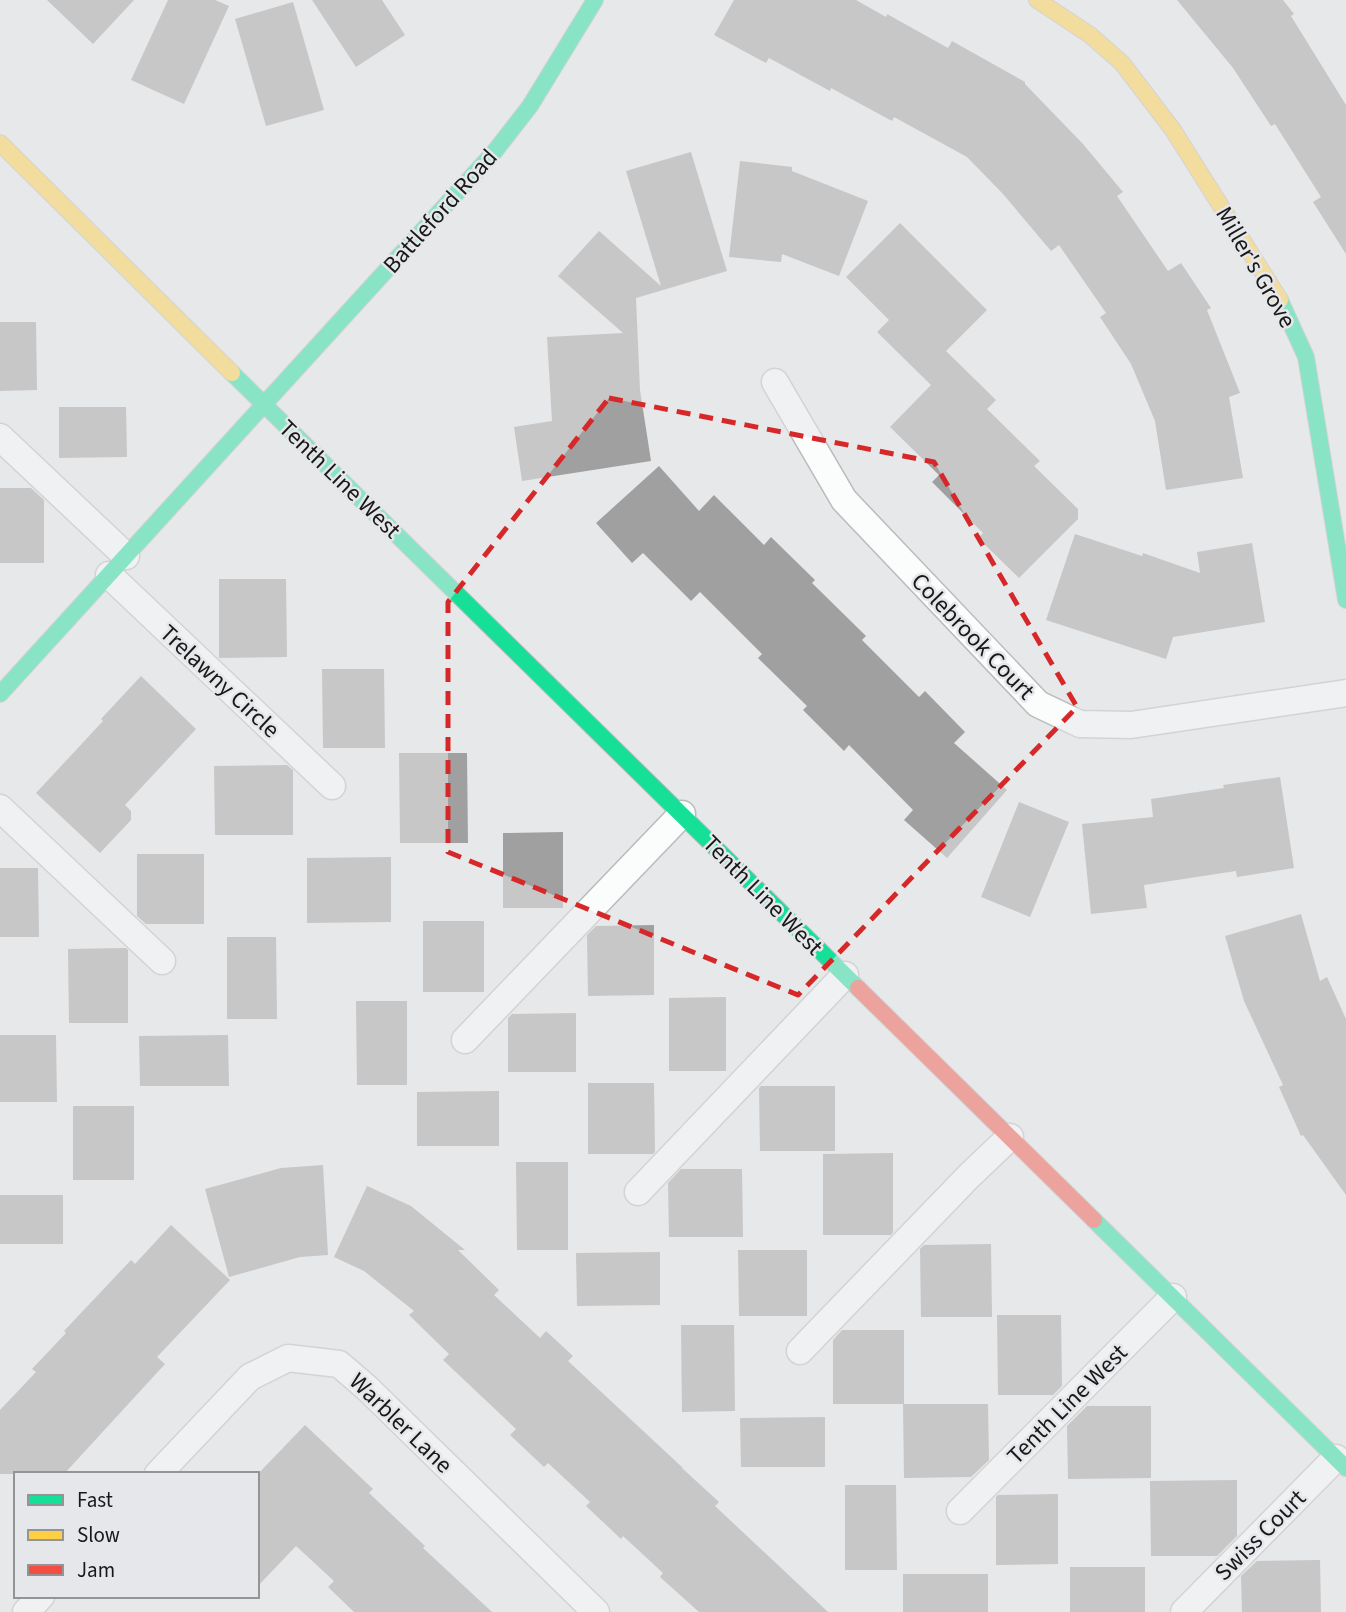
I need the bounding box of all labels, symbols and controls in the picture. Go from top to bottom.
street label: Battleford Road [375,141,506,281]
street label: Miller's Grove [1207,200,1304,334]
street label: Tenth Line West [271,412,409,547]
street label: Colebrook Court [903,565,1043,708]
street label: Trelawny Circle [152,616,288,746]
street label: Tenth Line West [694,827,831,964]
street label: Tenth Line West [999,1336,1136,1473]
street label: Warbler Lane [341,1365,460,1482]
legend [14,1472,259,1598]
street label: Swiss Court [1207,1482,1314,1589]
text: Fast [77,1485,113,1515]
text: Slow [77,1520,120,1550]
text: Jam [77,1555,115,1585]

